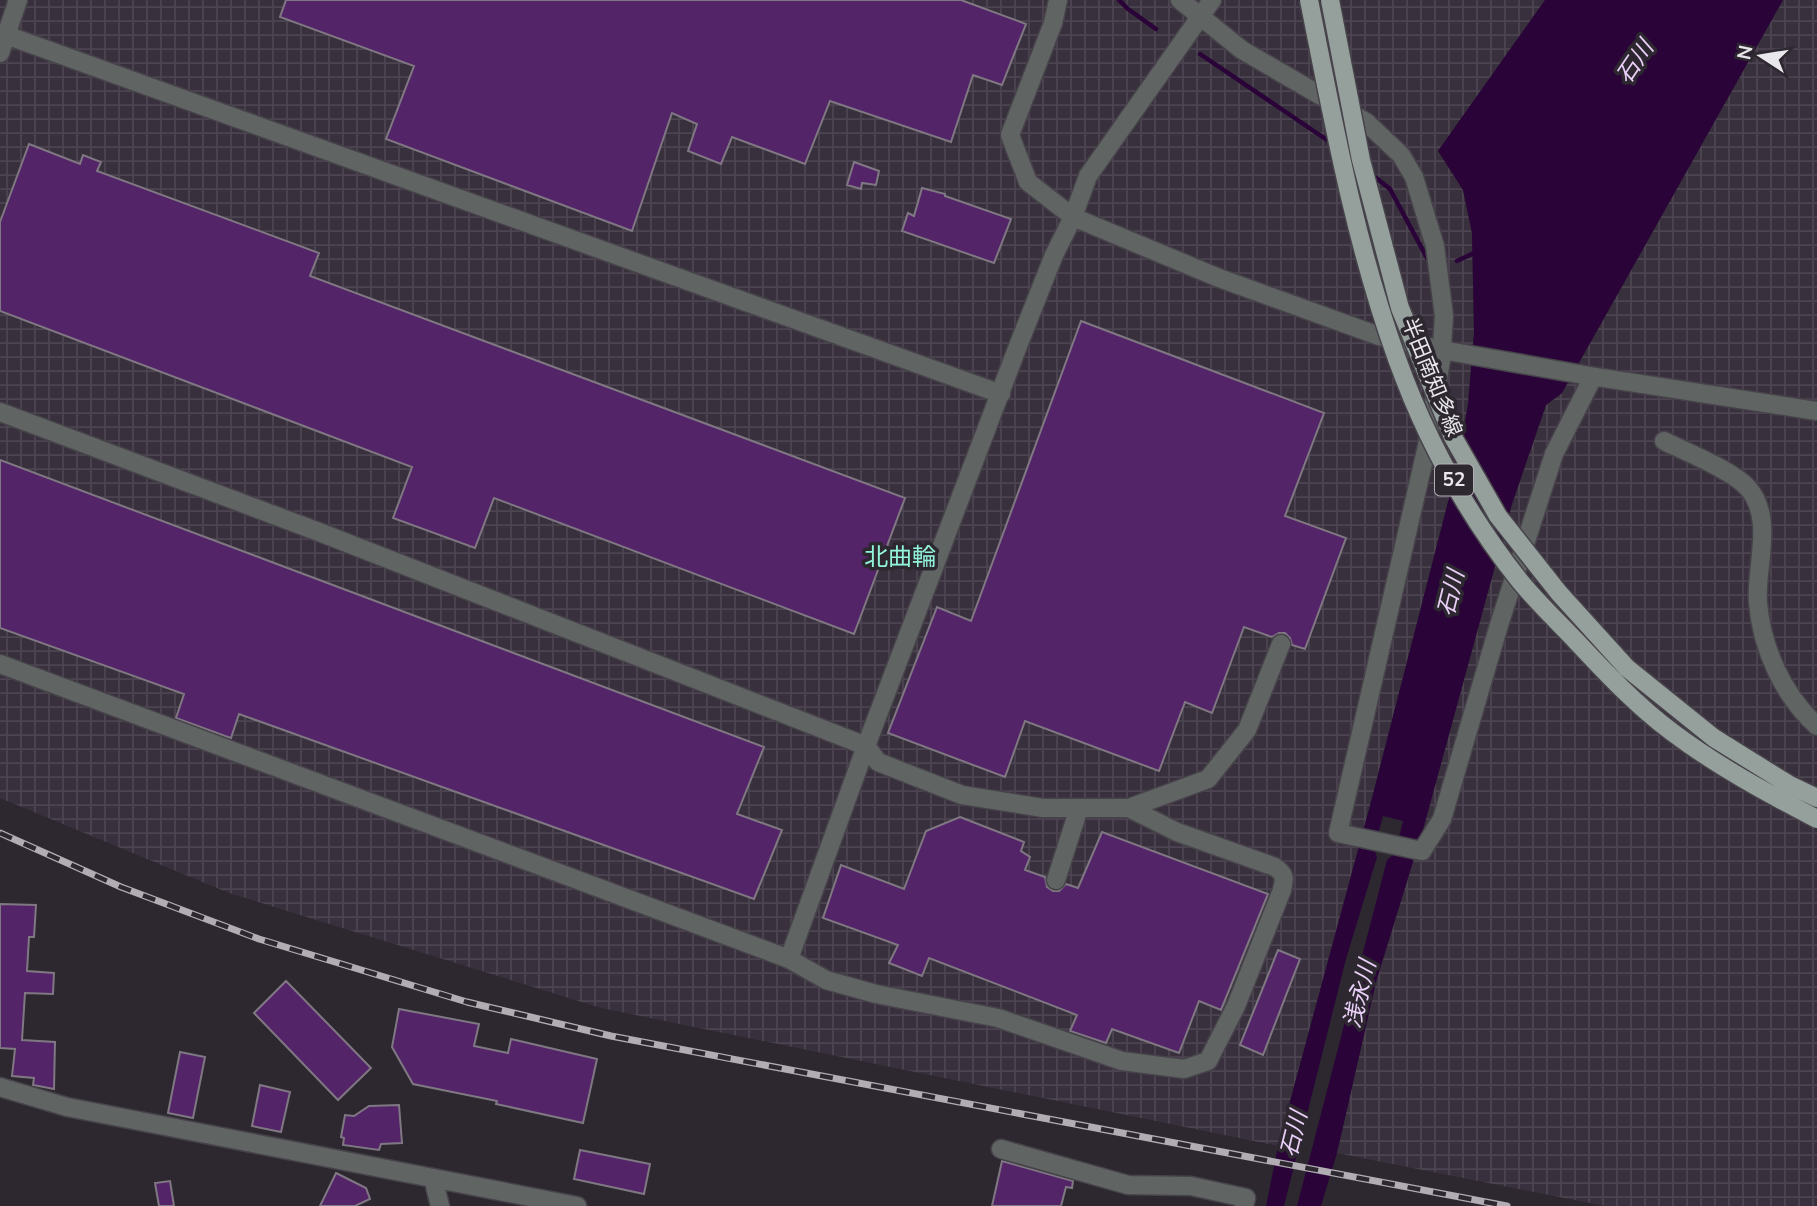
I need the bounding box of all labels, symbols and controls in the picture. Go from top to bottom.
north arrow [1726,21,1796,91]
water label: 石川 [1609,32,1662,90]
text: N [1731,43,1760,62]
street label: 半田南知多線 [1395,313,1469,441]
road number: 52 [1435,464,1473,495]
district label: 北曲輪 [864,541,936,573]
water label: 石川 [1430,564,1472,619]
water label: 浅永川 [1337,954,1384,1031]
water label: 石川 [1273,1105,1315,1160]

